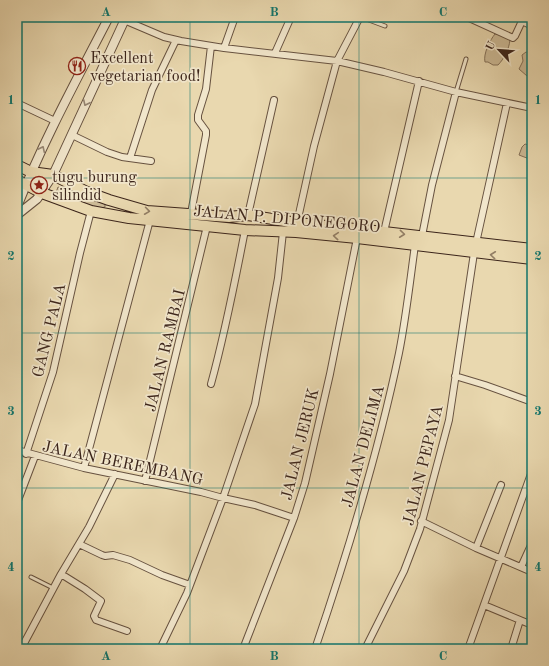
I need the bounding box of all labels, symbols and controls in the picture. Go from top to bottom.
text: A [101,6,111,19]
text: B [269,6,279,19]
text: C [439,6,447,19]
north arrow [479,30,519,70]
text: U [485,40,498,53]
place label: Excellent vegetarian food! [90,51,200,85]
restaurant icon: Excellent vegetarian food! [67,56,87,76]
text: 1 [7,94,15,107]
text: 1 [534,94,542,107]
one-way arrow [83,99,91,107]
one-way arrow [37,146,45,153]
place label: tugu burung silindid [52,170,137,204]
place icon: tugu burung silindid [29,175,49,195]
street label: JALAN P. DIPONEGORO [193,204,381,236]
one-way arrow [144,206,151,215]
one-way arrow [399,229,405,238]
one-way arrow [333,232,339,241]
text: 2 [7,250,15,263]
text: 2 [534,250,542,263]
one-way arrow [490,251,496,260]
street label: GANG PALA [31,282,69,379]
street label: JALAN RAMBAI [143,288,189,413]
street label: JALAN DELIMA [340,384,388,509]
street label: JALAN JERUK [279,387,323,502]
street label: JALAN PEPAYA [401,404,447,527]
text: 3 [7,405,15,418]
text: 3 [534,405,542,418]
street label: JALAN BEREMBANG [41,439,205,489]
text: 4 [7,561,15,574]
text: 4 [534,561,542,574]
text: A [101,650,111,663]
text: B [269,650,279,663]
text: C [439,650,447,663]

